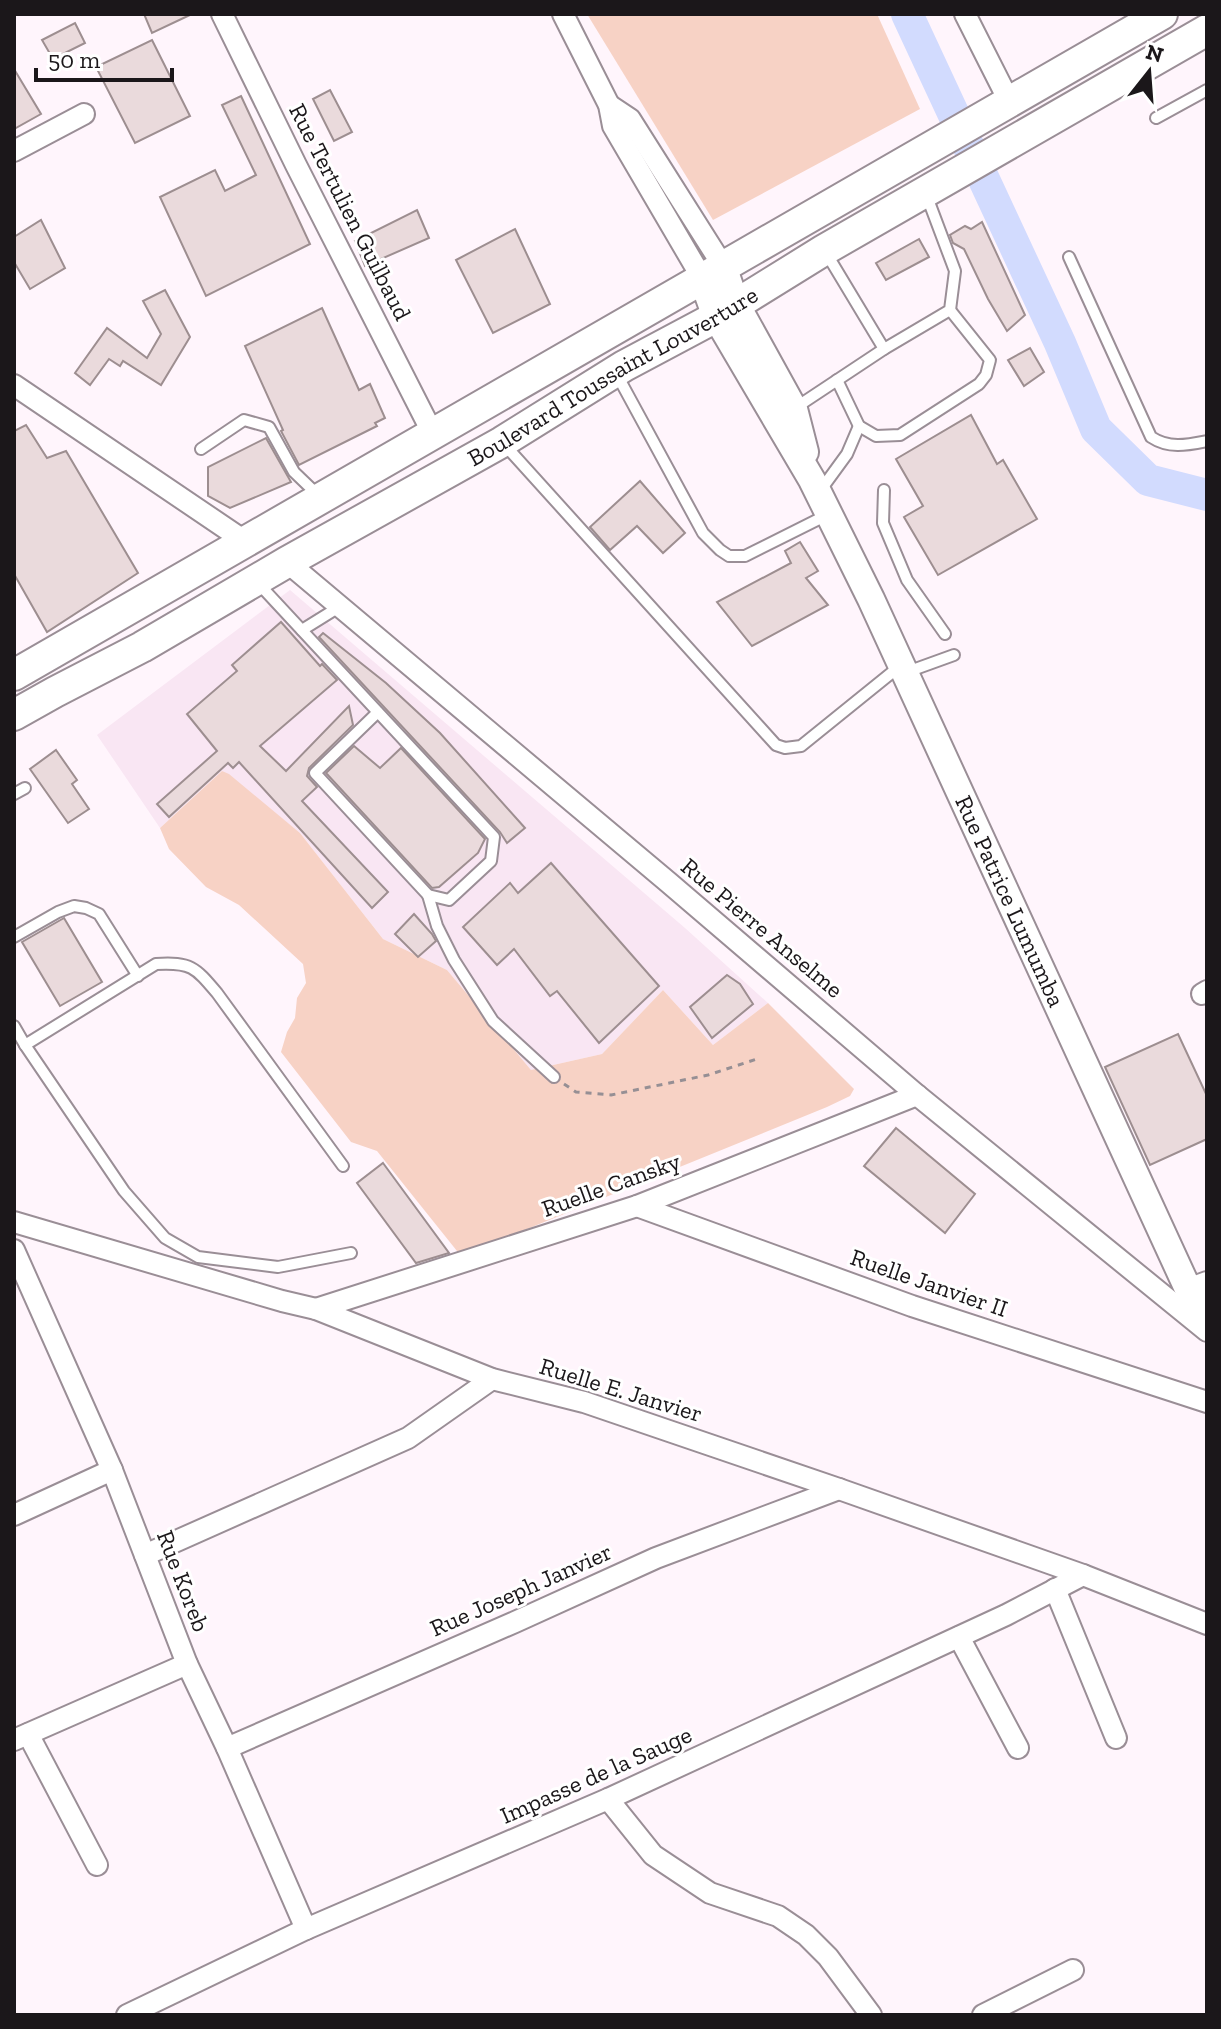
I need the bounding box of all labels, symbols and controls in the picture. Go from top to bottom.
scale bar [36,32,172,82]
north arrow [1109,32,1189,112]
text: N [1143,38,1167,69]
text: 50 m [48,45,101,74]
street label: Rue Tertulien Guilbaud [283,99,418,325]
street label: Boulevard Toussaint Louverture [462,280,763,472]
street label: Rue Patrice Lumumba [949,791,1072,1012]
street label: Rue Pierre Anselme [675,851,849,1004]
street label: Ruelle Cansky [538,1146,685,1223]
street label: Ruelle Janvier II [847,1242,1012,1323]
street label: Ruelle E. Janvier [536,1351,706,1428]
street label: Rue Koreb [151,1526,216,1636]
street label: Rue Joseph Janvier [425,1536,616,1643]
street label: Impasse de la Sauge [496,1719,696,1830]

